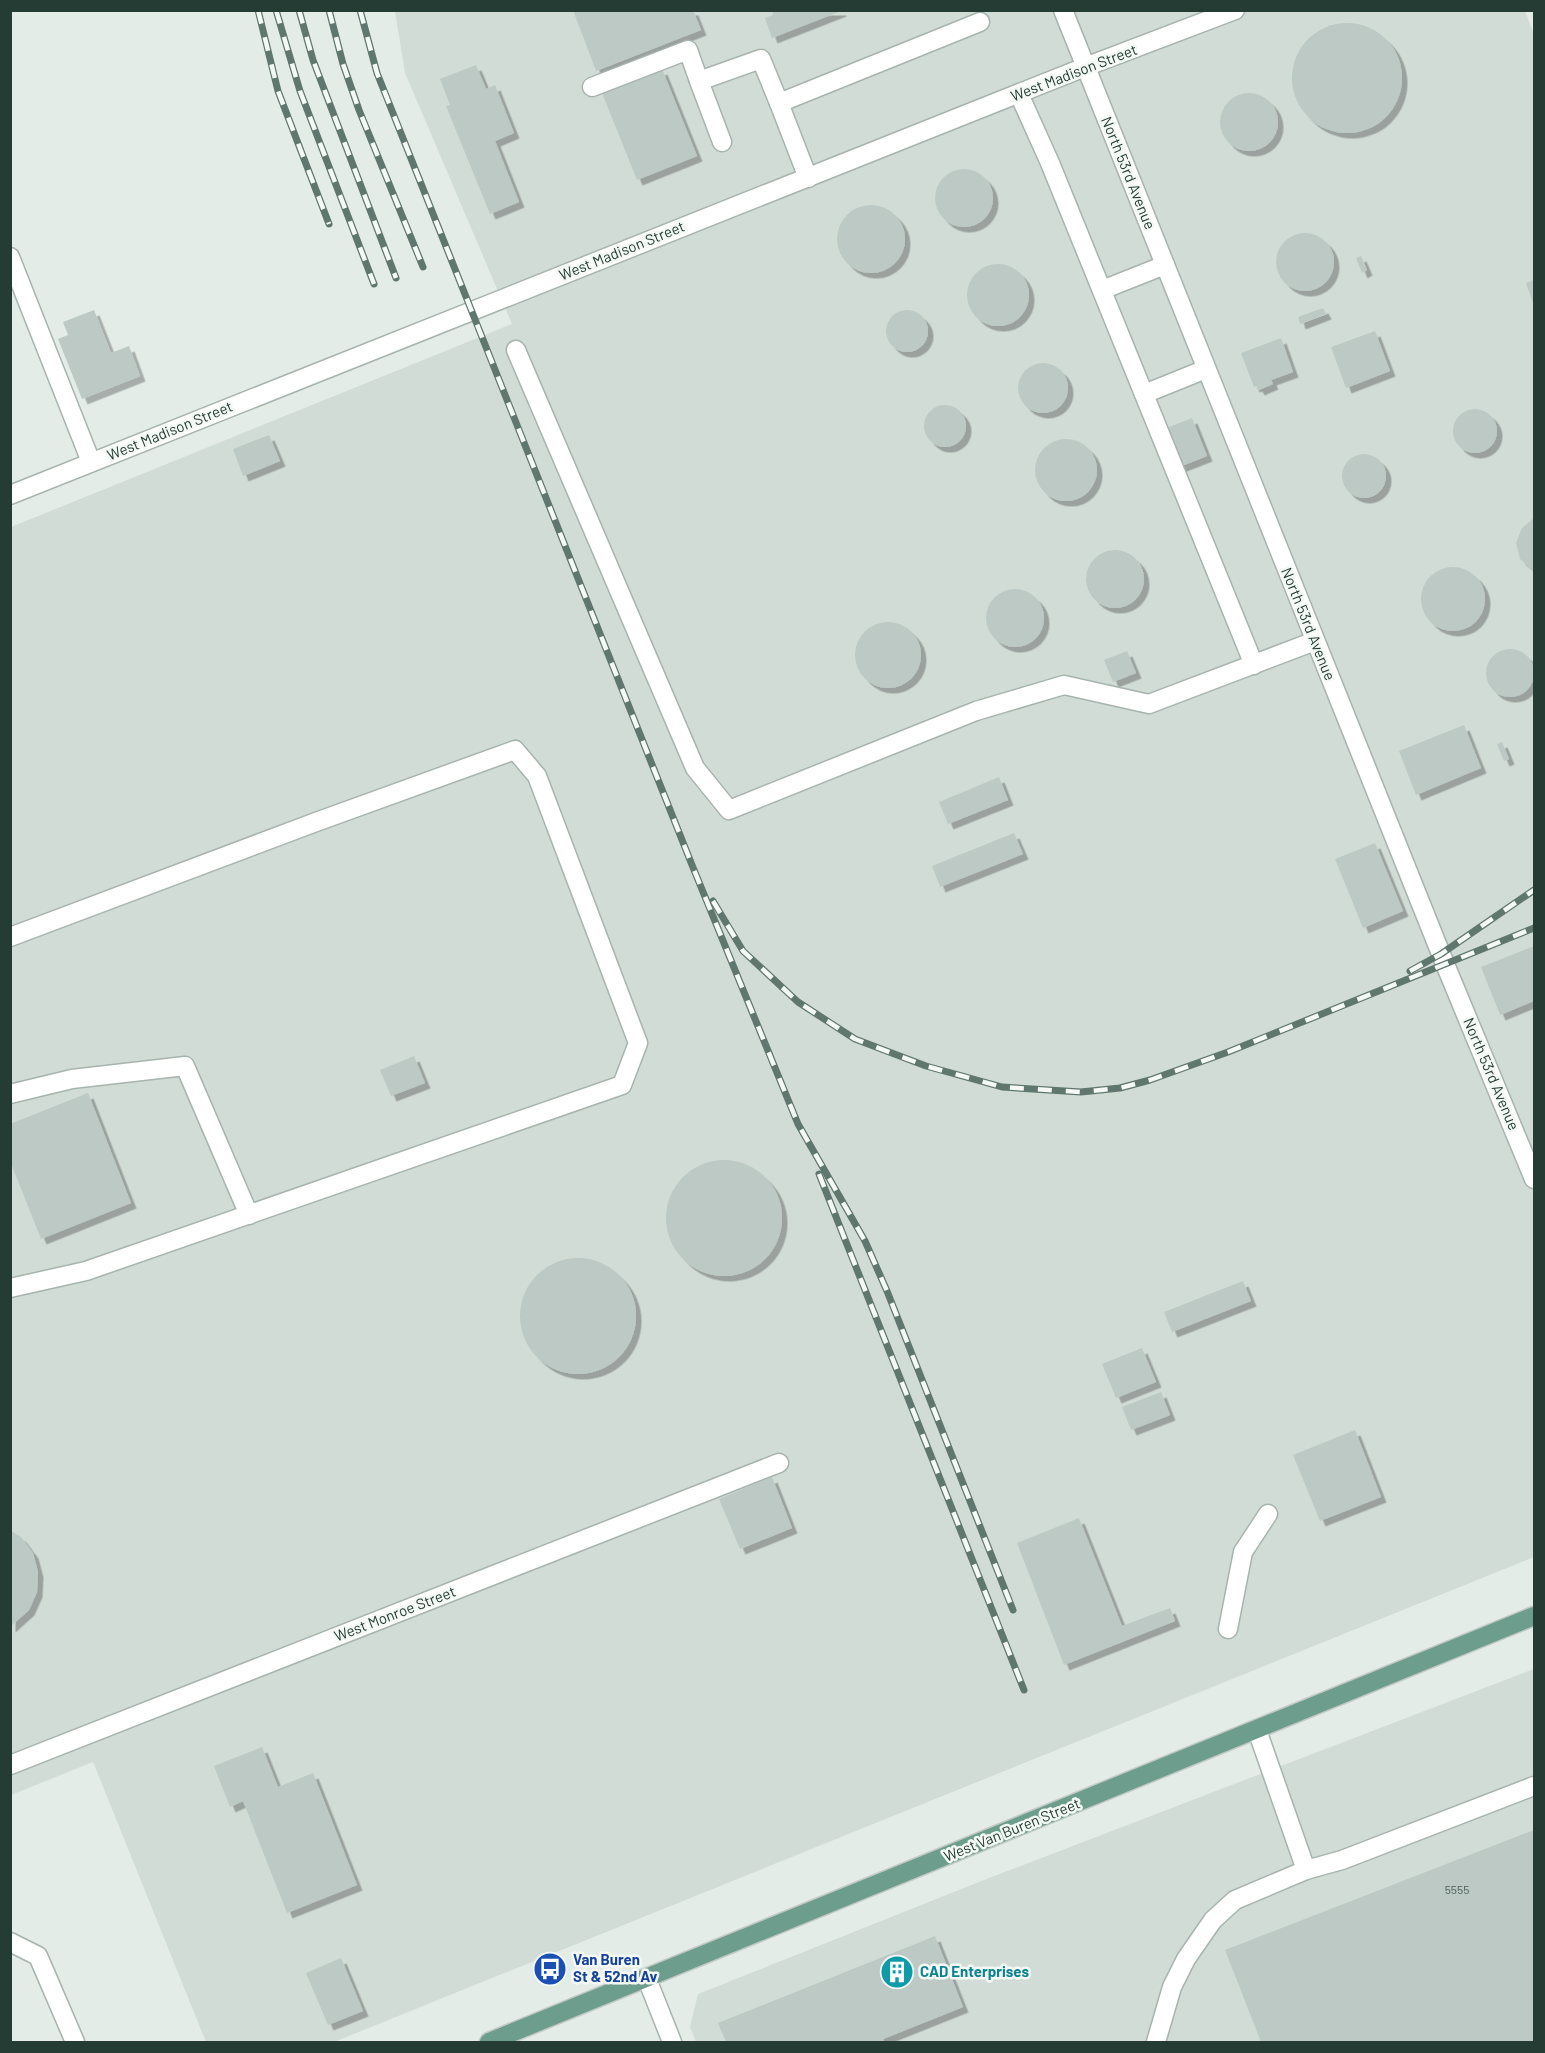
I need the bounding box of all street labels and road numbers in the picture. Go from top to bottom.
street label: West Madison Street [1008,40,1139,104]
street label: North 53rd Avenue [1098,114,1160,232]
street label: West Madison Street [556,217,687,283]
street label: West Madison Street [104,397,235,463]
street label: North 53rd Avenue [1278,565,1340,683]
street label: North 53rd Avenue [1460,1015,1524,1132]
street label: West Monroe Street [331,1582,458,1644]
street label: West Van Buren Street [941,1793,1082,1865]

